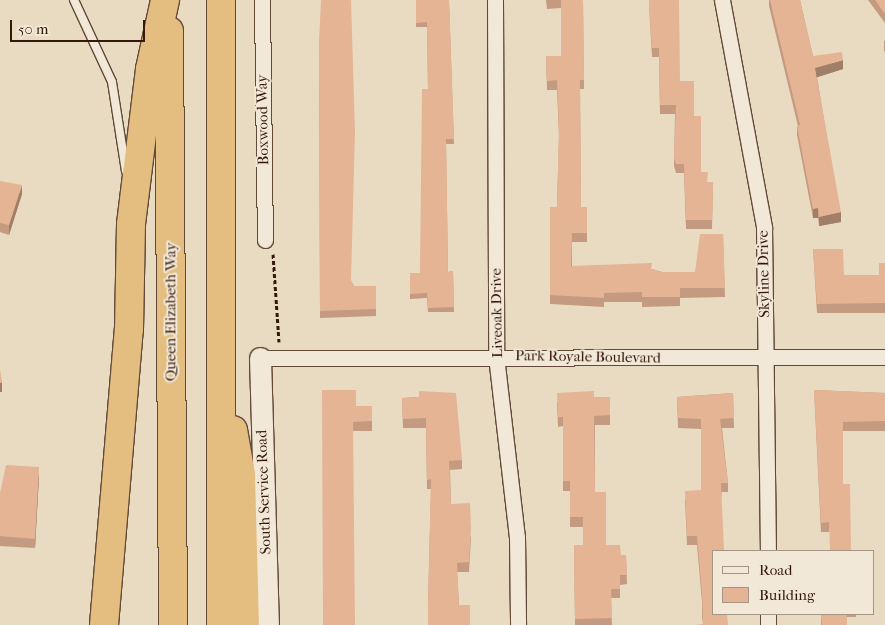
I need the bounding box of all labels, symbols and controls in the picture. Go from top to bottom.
scale bar [12,10,148,42]
text: 50 m [18,20,48,38]
street label: Boxwood Way [253,74,273,166]
street label: Skyline Drive [754,230,774,318]
street label: Queen Elizabeth Way [162,243,180,381]
street label: Liveoak Drive [487,268,507,358]
street label: Park Royale Boulevard [515,347,661,367]
street label: South Service Road [253,429,275,555]
legend [712,550,875,615]
text: Road [759,561,792,579]
text: Building [759,586,815,604]

